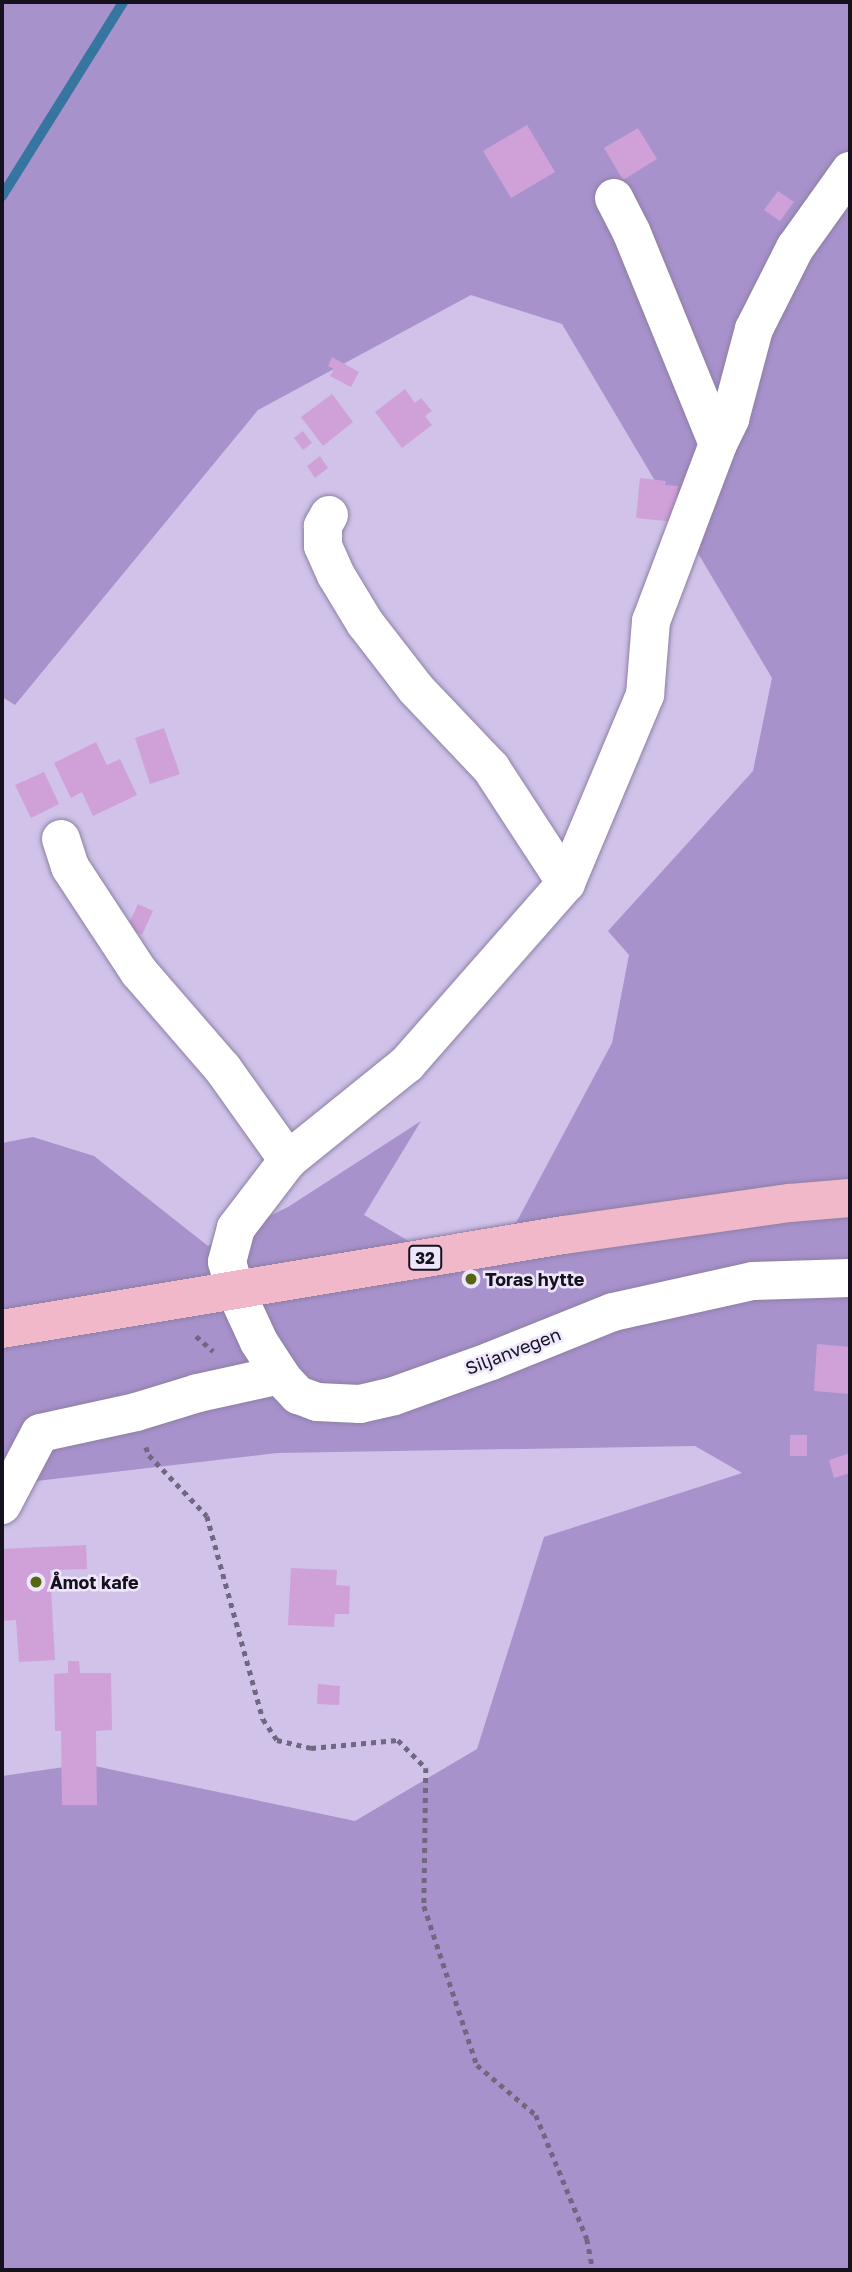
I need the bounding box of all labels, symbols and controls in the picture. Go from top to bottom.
road number: 32 [408,1246,442,1270]
place label: Toras hytte [485,1268,584,1290]
marker: Toras hytte [463,1271,479,1287]
street label: Siljanvegen [462,1323,564,1379]
place label: Åmot kafe [50,1571,139,1593]
marker: Åmot kafe [28,1574,44,1590]

